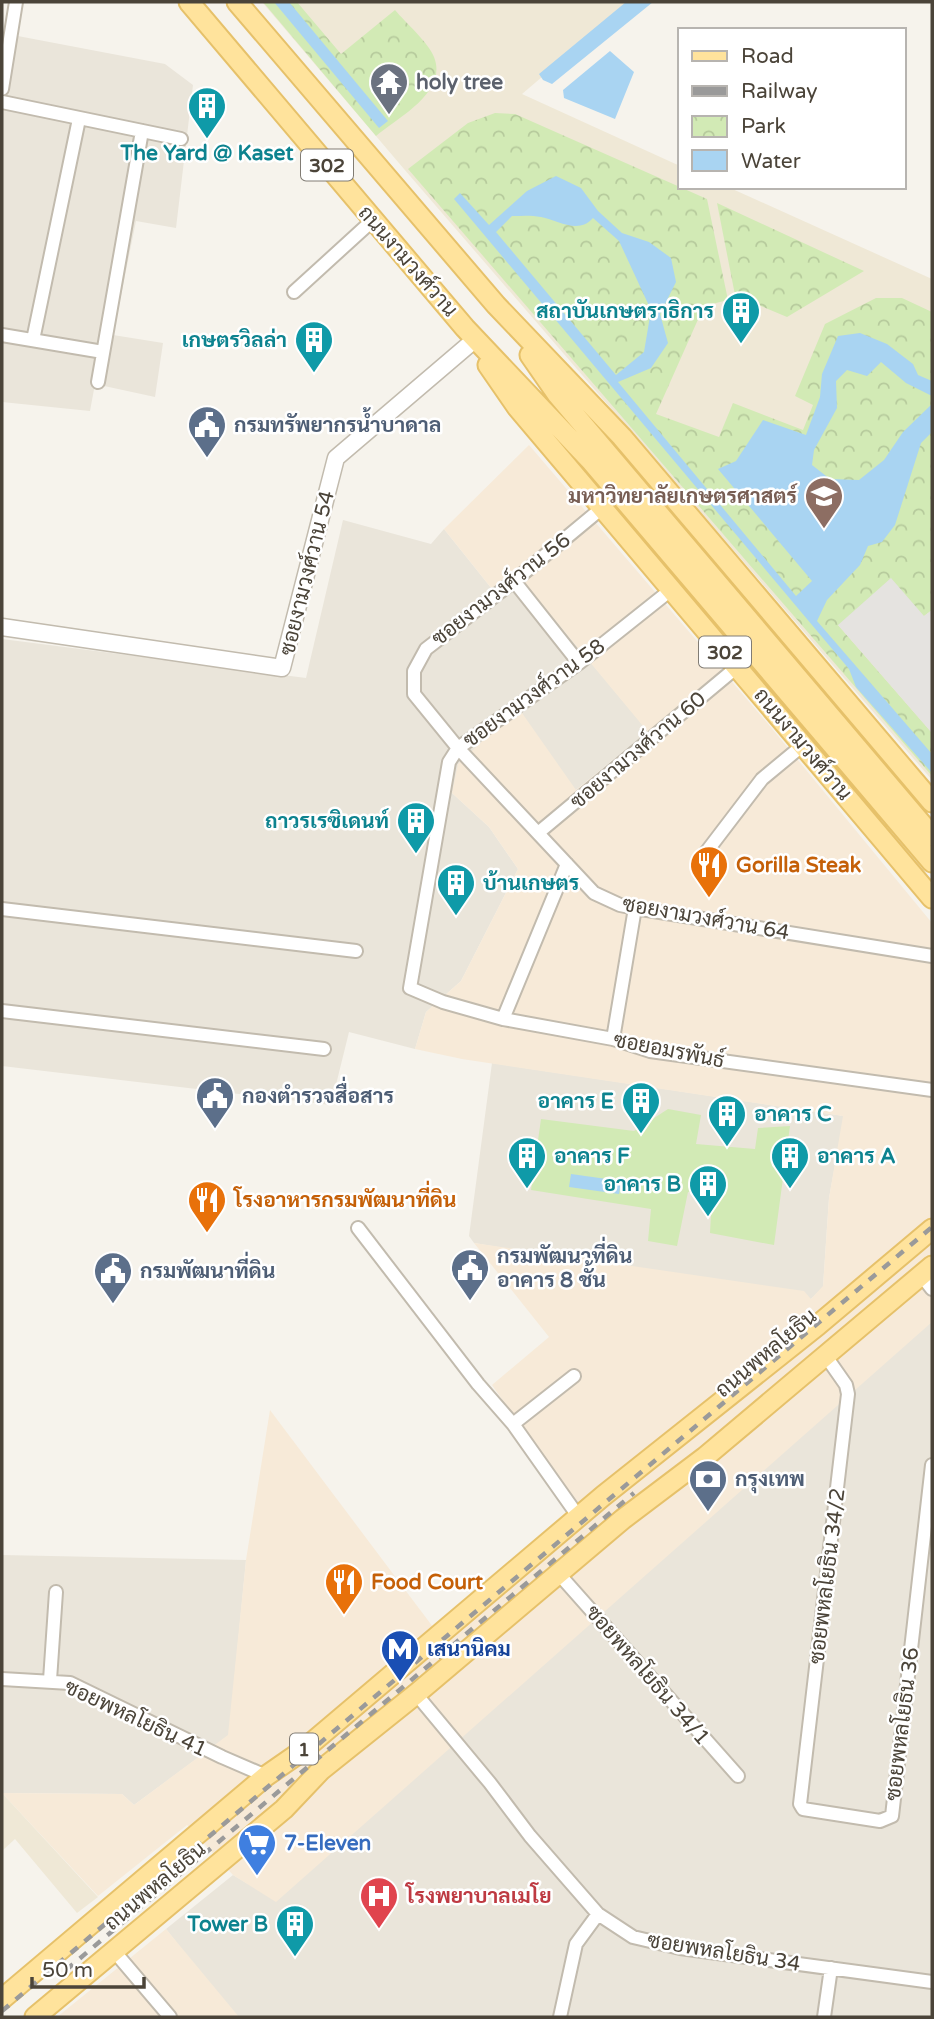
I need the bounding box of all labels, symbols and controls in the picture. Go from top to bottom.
legend [678,28,906,189]
text: Road [741,44,794,69]
temple icon: holy tree [368,61,410,116]
place label: holy tree [416,70,503,95]
text: Railway [741,79,818,104]
building icon: The Yard @ Kaset [186,85,228,140]
text: Park [741,114,786,139]
place label: The Yard @ Kaset [120,141,293,166]
text: Water [741,149,801,174]
road number: 302 [301,150,353,181]
street label: ถนนงามวงศ์วาน [353,199,464,322]
building icon: สถาบันเกษตราธิการ [720,290,762,345]
place label: สถาบันเกษตราธิการ [536,299,714,324]
building icon: เกษตรวิลล่า [293,319,335,374]
place label: เกษตรวิลล่า [182,328,287,353]
public building icon: กรมทรัพยากรน้ำบาดาล [186,404,228,459]
place label: กรมทรัพยากรน้ำบาดาล [234,407,441,438]
school or university icon: มหาวิทยาลัยเกษตรศาสตร์ [803,475,845,530]
place label: มหาวิทยาลัยเกษตรศาสตร์ [568,483,798,509]
street label: ซอยงามวงศ์วาน 54 [273,488,340,658]
street label: ซอยงามวงศ์วาน 56 [426,526,576,651]
street label: ซอยงามวงศ์วาน 58 [457,632,610,753]
road number: 302 [699,636,751,667]
street label: ถนนงามวงศ์วาน [748,682,858,806]
street label: ซอยงามวงศ์วาน 60 [564,685,711,814]
building icon: ถาวรเรซิเดนท์ [395,800,437,855]
place label: ถาวรเรซิเดนท์ [265,808,390,834]
restaurant icon: Gorilla Steak [688,844,730,899]
place label: Gorilla Steak [736,853,862,878]
building icon: บ้านเกษตร [435,862,477,917]
place label: บ้านเกษตร [483,870,579,896]
street label: ซอยงามวงศ์วาน 64 [621,890,792,945]
street label: ซอยอมรพันธ์ [611,1026,727,1073]
public building icon: กองตำรวจสื่อสาร [194,1075,236,1130]
place label: กองตำรวจสื่อสาร [242,1076,394,1109]
building icon: อาคาร E [620,1080,662,1135]
place label: อาคาร E [538,1089,614,1114]
building icon: อาคาร C [706,1093,748,1148]
place label: อาคาร C [754,1102,832,1127]
building icon: อาคาร F [506,1135,548,1190]
building icon: อาคาร A [769,1135,811,1190]
place label: อาคาร F [554,1144,630,1169]
place label: อาคาร A [817,1144,896,1169]
building icon: อาคาร B [687,1163,729,1218]
place label: อาคาร B [603,1172,681,1197]
restaurant icon: โรงอาหารกรมพัฒนาที่ดิน [186,1179,228,1234]
place label: โรงอาหารกรมพัฒนาที่ดิน [232,1180,457,1213]
place label: กรมพัฒนาที่ดิน อาคาร 8 ชั้น [497,1236,632,1293]
public building icon: กรมพัฒนาที่ดิน อาคาร 8 ชั้น [449,1247,491,1302]
public building icon: กรมพัฒนาที่ดิน [92,1250,134,1305]
place label: กรมพัฒนาที่ดิน [140,1251,275,1284]
street label: ถนนพหลโยธิน [710,1303,822,1403]
bank icon: กรุงเทพ [687,1458,729,1513]
place label: กรุงเทพ [735,1467,805,1494]
street label: ซอยพหลโยธิน 34/2 [803,1487,851,1665]
restaurant icon: Food Court [323,1561,365,1616]
place label: Food Court [371,1570,483,1595]
street label: ซอยพหลโยธิน 34/1 [580,1600,716,1750]
metro station icon: เสนานิคม [379,1628,421,1683]
place label: เสนานิคม [427,1637,511,1662]
street label: ซอยพหลโยธิน 36 [880,1646,924,1802]
street label: ซอยพหลโยธิน 41 [60,1674,212,1762]
road number: 1 [290,1734,318,1764]
supermarket icon: 7-Eleven [236,1822,278,1877]
place label: 7-Eleven [284,1831,371,1856]
street label: ถนนพหลโยธิน [99,1836,211,1936]
hospital icon: โรงพยาบาลเมโย [358,1875,400,1930]
place label: โรงพยาบาลเมโย [404,1882,552,1909]
building icon: Tower B [274,1903,316,1958]
place label: Tower B [187,1912,268,1937]
street label: ซอยพหลโยธิน 34 [646,1927,802,1977]
scale bar [32,1946,144,1990]
text: 50 m [42,1958,93,1983]

